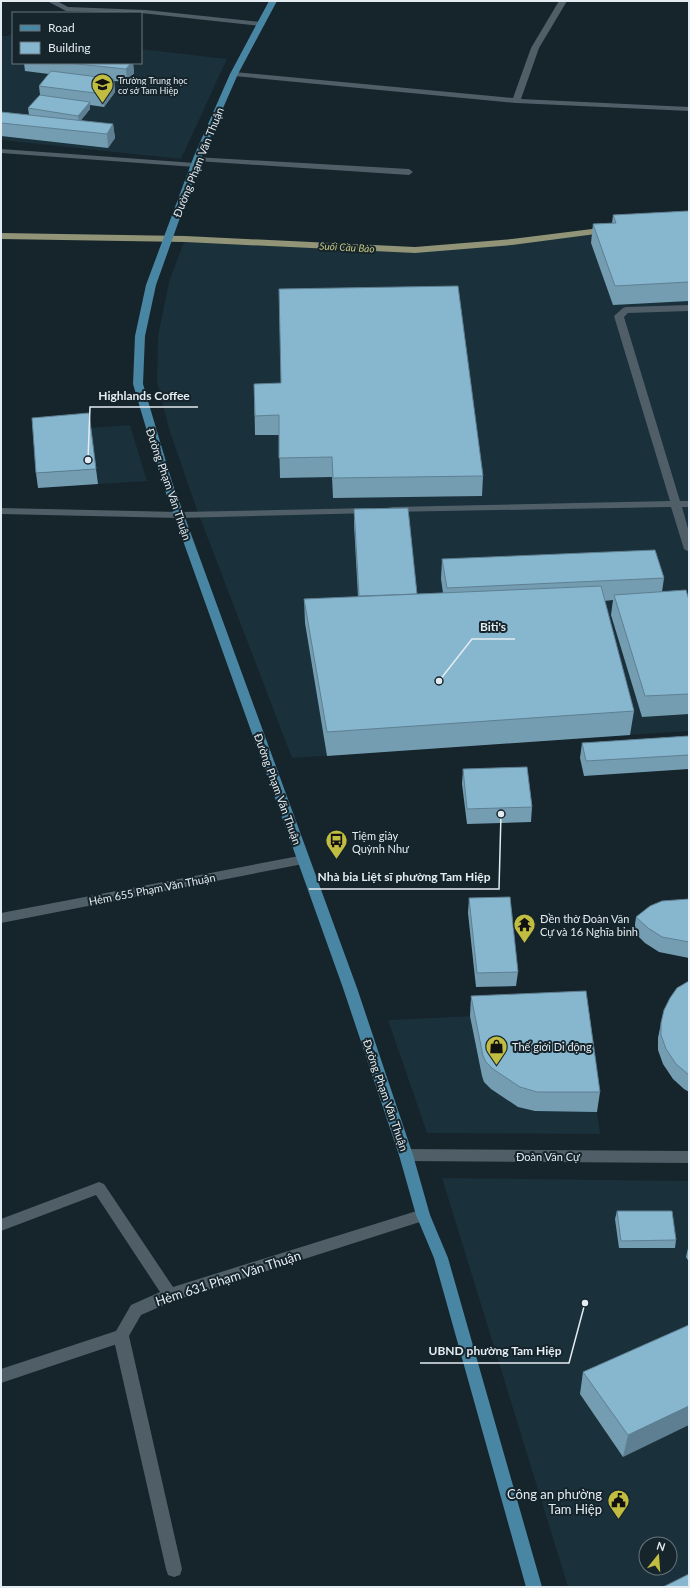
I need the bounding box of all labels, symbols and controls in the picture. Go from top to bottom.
legend [12,12,142,64]
text: Road [48,20,75,35]
text: Building [48,40,91,55]
school or university icon: Trường Trung học cơ sở Tam Hiệp [90,72,116,105]
place label: Trường Trung học cơ sở Tam Hiệp [118,75,188,96]
street label: Đường Phạm Văn Thuận [170,105,226,219]
water label: Suối Cầu Bào [319,240,375,254]
callout: Highlands Coffee [90,383,198,407]
text: Highlands Coffee [98,388,190,403]
street label: Đường Phạm Văn Thuận [144,426,194,542]
callout: Biti's [472,615,515,639]
text: Biti's [480,619,506,634]
street label: Đường Phạm Văn Thuận [252,732,304,846]
bus stop icon: Tiệm giày Quỳnh Như [323,828,349,861]
place label: Tiệm giày Quỳnh Như [352,829,410,855]
callout: Nhà bia Liệt sĩ phường Tam Hiệp [309,865,499,889]
text: Nhà bia Liệt sĩ phường Tam Hiệp [318,869,491,884]
street label: Hẻm 655 Phạm Văn Thuận [88,870,216,908]
temple icon: Đền thờ Đoàn Văn Cự và 16 Nghĩa binh [512,911,538,944]
place label: Đền thờ Đoàn Văn Cự và 16 Nghĩa binh [540,912,638,938]
shop icon: Thế giới Di động [484,1033,510,1066]
street label: Đường Phạm Văn Thuận [361,1037,411,1153]
place label: Thế giới Di động [512,1040,592,1053]
street label: Đoàn Văn Cự [516,1150,581,1163]
street label: Hẻm 631 Phạm Văn Thuận [153,1247,303,1309]
callout: UBND phường Tam Hiệp [420,1339,569,1363]
text: UBND phường Tam Hiệp [428,1343,562,1358]
place label: Công an phường Tam Hiệp [507,1486,602,1517]
public building icon: Công an phường Tam Hiệp [605,1488,631,1521]
north arrow [638,1536,678,1576]
text: N [655,1539,667,1553]

